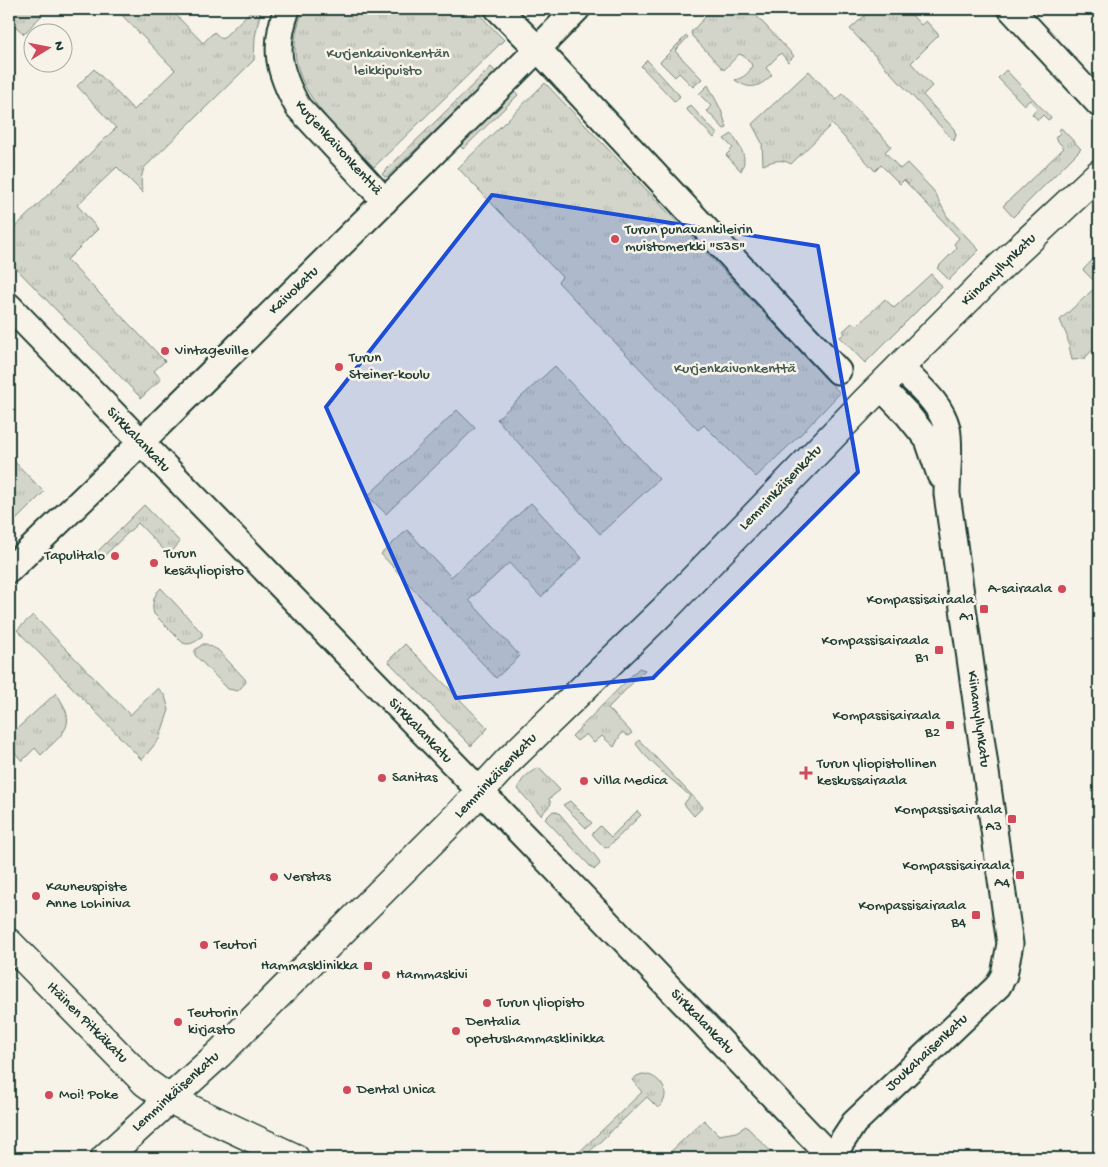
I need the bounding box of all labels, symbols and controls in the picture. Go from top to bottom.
north arrow [22,22,72,72]
text: N [49,40,68,52]
park label: Kurjenkaivonkentän leikkipuisto [327,45,449,80]
street label: Kurjenkaivonkenttä [291,97,386,200]
place label: Turun punavankileirin muistomerkki "535" [624,221,753,256]
street label: Kiinamyllynkatu [958,230,1040,310]
marker: Turun punavankileirin muistomerkki "535" [609,233,621,245]
street label: Kaivokatu [265,263,323,319]
place label: Vintageville [174,342,249,360]
marker: Vintageville [159,345,171,357]
place label: Turun Steiner-koulu [348,349,430,384]
park label: Kurjenkaivonkenttä [674,360,797,378]
marker: Turun Steiner-koulu [333,361,345,373]
street label: Sirkkalankatu [102,403,174,477]
street label: Lemminkäisenkatu [736,442,826,534]
place label: Turun kesäyliopisto [163,545,244,580]
place label: Tapulitalo [43,547,105,565]
marker: Tapulitalo [109,550,121,562]
marker: Turun kesäyliopisto [148,557,160,569]
place label: A-sairaala [988,580,1053,598]
marker: A-sairaala [1056,583,1068,595]
place label: Kompassisairaala A1 [867,591,975,626]
marker: Kompassisairaala A1 [978,603,990,615]
place label: Kompassisairaala B1 [822,632,930,667]
marker: Kompassisairaala B1 [933,644,945,656]
street label: Kiinamyllynkatu [962,669,994,769]
street label: Sirkkalankatu [384,694,456,768]
place label: Kompassisairaala B2 [833,707,941,742]
marker: Kompassisairaala B2 [944,719,956,731]
street label: Lemminkäisenkatu [451,730,541,822]
place label: Turun yliopistollinen keskussairaala [816,755,936,790]
marker: Turun yliopistollinen keskussairaala [799,766,813,780]
place label: Sanitas [392,769,438,787]
marker: Sanitas [376,772,388,784]
place label: Villa Medica [593,772,668,790]
marker: Villa Medica [578,775,590,787]
place label: Kompassisairaala A3 [895,801,1003,836]
marker: Kompassisairaala A3 [1006,813,1018,825]
place label: Kompassisairaala A4 [903,857,1011,892]
place label: Verstas [283,868,331,886]
marker: Kompassisairaala A4 [1014,869,1026,881]
marker: Verstas [268,871,280,883]
place label: Kauneuspiste Anne Lohiniva [46,878,131,913]
marker: Kauneuspiste Anne Lohiniva [30,890,42,902]
place label: Kompassisairaala B4 [859,897,967,932]
marker: Kompassisairaala B4 [970,909,982,921]
place label: Teutori [213,936,257,954]
marker: Teutori [198,939,210,951]
place label: Hammasklinikka [261,957,359,975]
marker: Hammasklinikka [362,960,374,972]
place label: Hammaskivi [396,966,468,984]
marker: Hammaskivi [380,969,392,981]
street label: Itäinen Pitkäkatu [43,979,131,1067]
street label: Sirkkalankatu [666,985,738,1059]
place label: Turun yliopisto [496,994,585,1012]
marker: Turun yliopisto [481,997,493,1009]
place label: Teutorin kirjasto [187,1004,238,1039]
street label: Joukahaisenkatu [882,1010,972,1096]
place label: Dentalia opetushammasklinikka [465,1013,605,1048]
marker: Teutorin kirjasto [172,1016,184,1028]
marker: Dentalia opetushammasklinikka [450,1025,462,1037]
street label: Lemminkäisenkatu [128,1048,224,1136]
place label: Dental Unica [356,1081,436,1099]
marker: Dental Unica [341,1084,353,1096]
place label: Moi! Poke [59,1086,119,1104]
marker: Moi! Poke [43,1089,55,1101]

